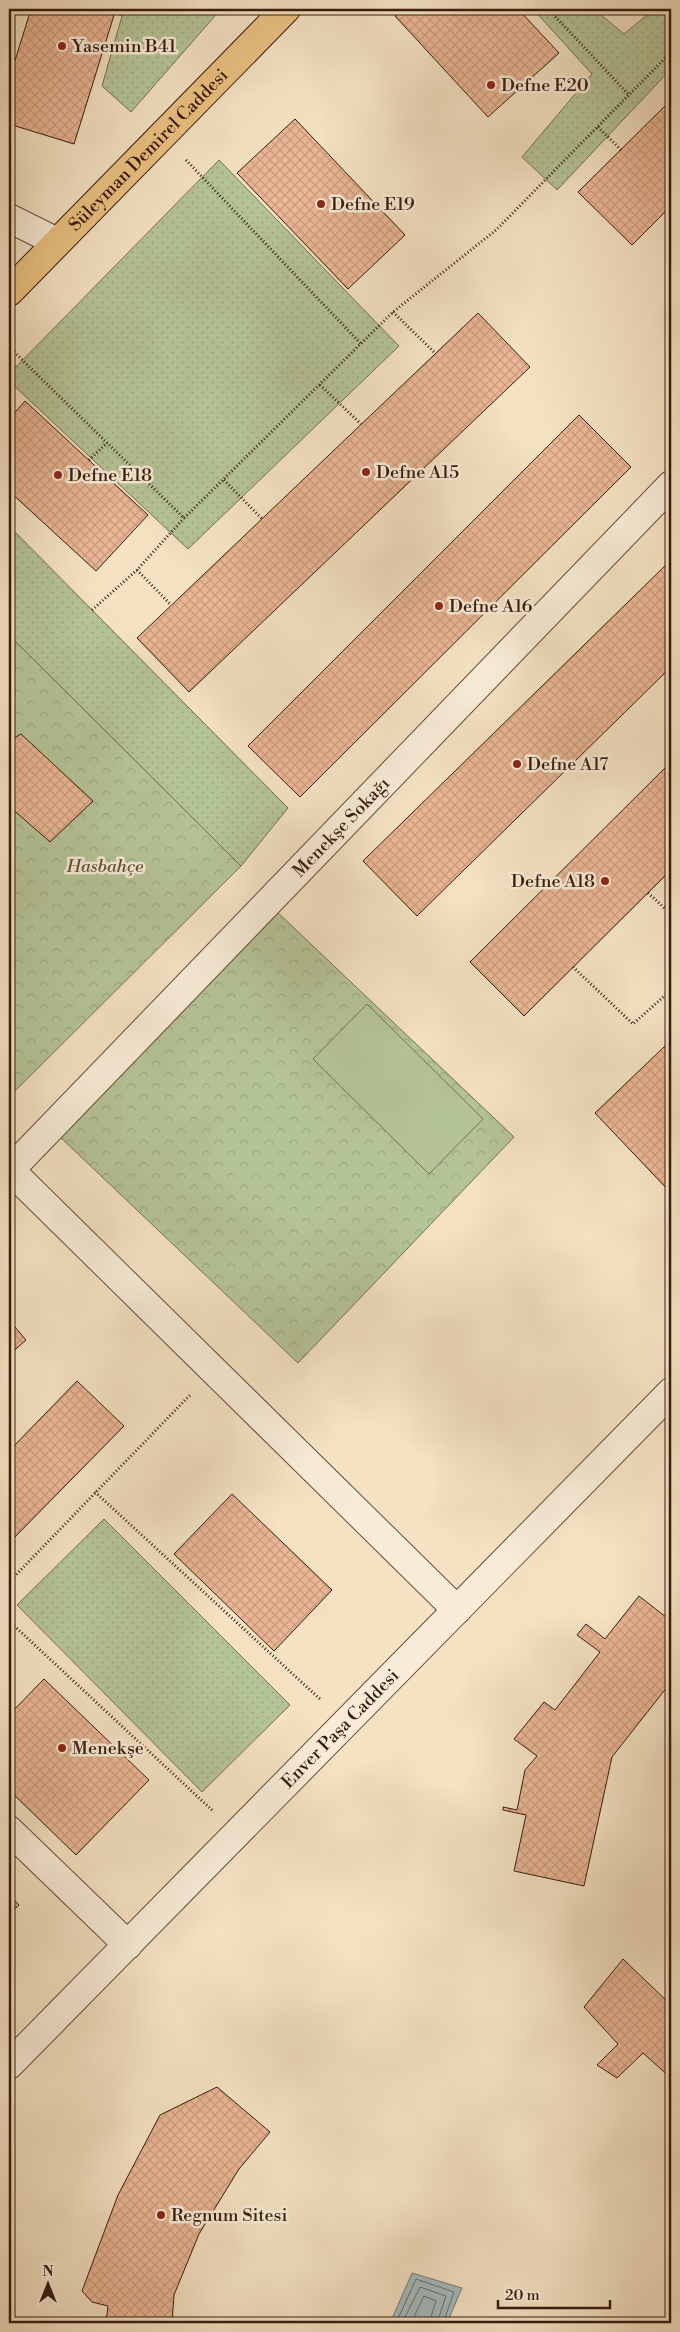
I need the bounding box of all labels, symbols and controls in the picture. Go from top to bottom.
place label: Yasemin B41 [71,35,176,58]
marker: Yasemin B41 [56,40,68,52]
street label: Süleyman Demirel Caddesi [64,64,233,236]
place label: Defne E20 [501,74,589,97]
marker: Defne E20 [485,79,497,91]
place label: Defne E19 [331,193,415,216]
marker: Defne E19 [315,198,327,210]
place label: Defne A15 [376,461,459,484]
place label: Defne E18 [68,464,152,487]
marker: Defne A15 [360,466,372,478]
marker: Defne E18 [52,469,64,481]
place label: Defne A16 [449,595,533,618]
marker: Defne A16 [433,600,445,612]
place label: Defne A17 [527,753,608,776]
marker: Defne A17 [511,758,523,770]
street label: Menekşe Sokağı [288,772,395,882]
park label: Hasbahçe [66,855,144,878]
place label: Defne A18 [511,870,595,893]
marker: Defne A18 [599,875,611,887]
street label: Enver Paşa Caddesi [277,1664,404,1793]
place label: Menekşe [72,1737,144,1760]
marker: Menekşe [56,1742,68,1754]
place label: Regnum Sitesi [171,2204,287,2227]
marker: Regnum Sitesi [155,2209,167,2221]
north arrow [22,2260,72,2310]
text: N [42,2263,54,2281]
scale bar [498,2277,610,2309]
text: 20 m [505,2286,540,2305]

